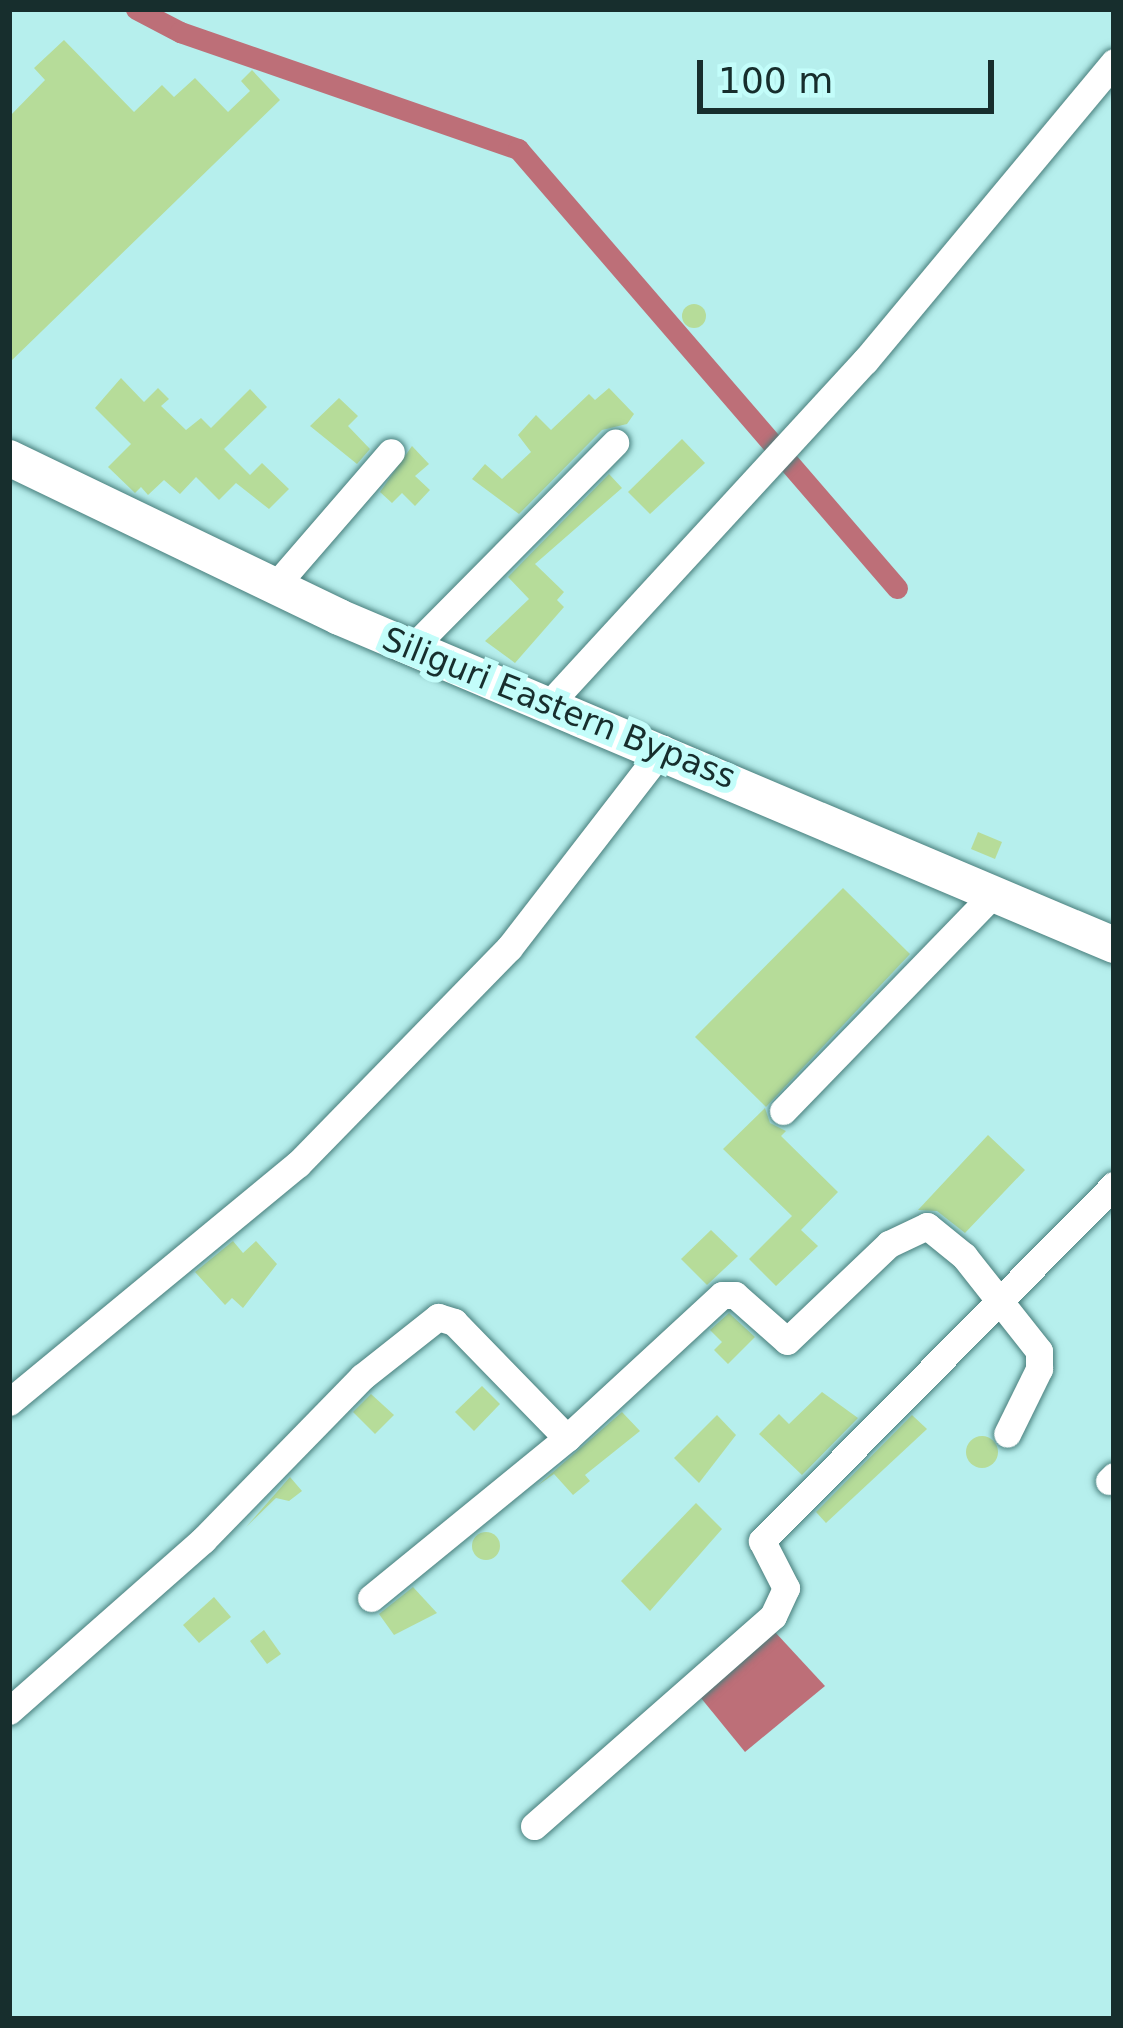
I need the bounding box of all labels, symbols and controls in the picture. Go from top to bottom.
scale bar [703,36,1000,110]
text: 100 m [718,60,833,101]
street label: Siliguri Eastern Bypass [377,619,741,797]

